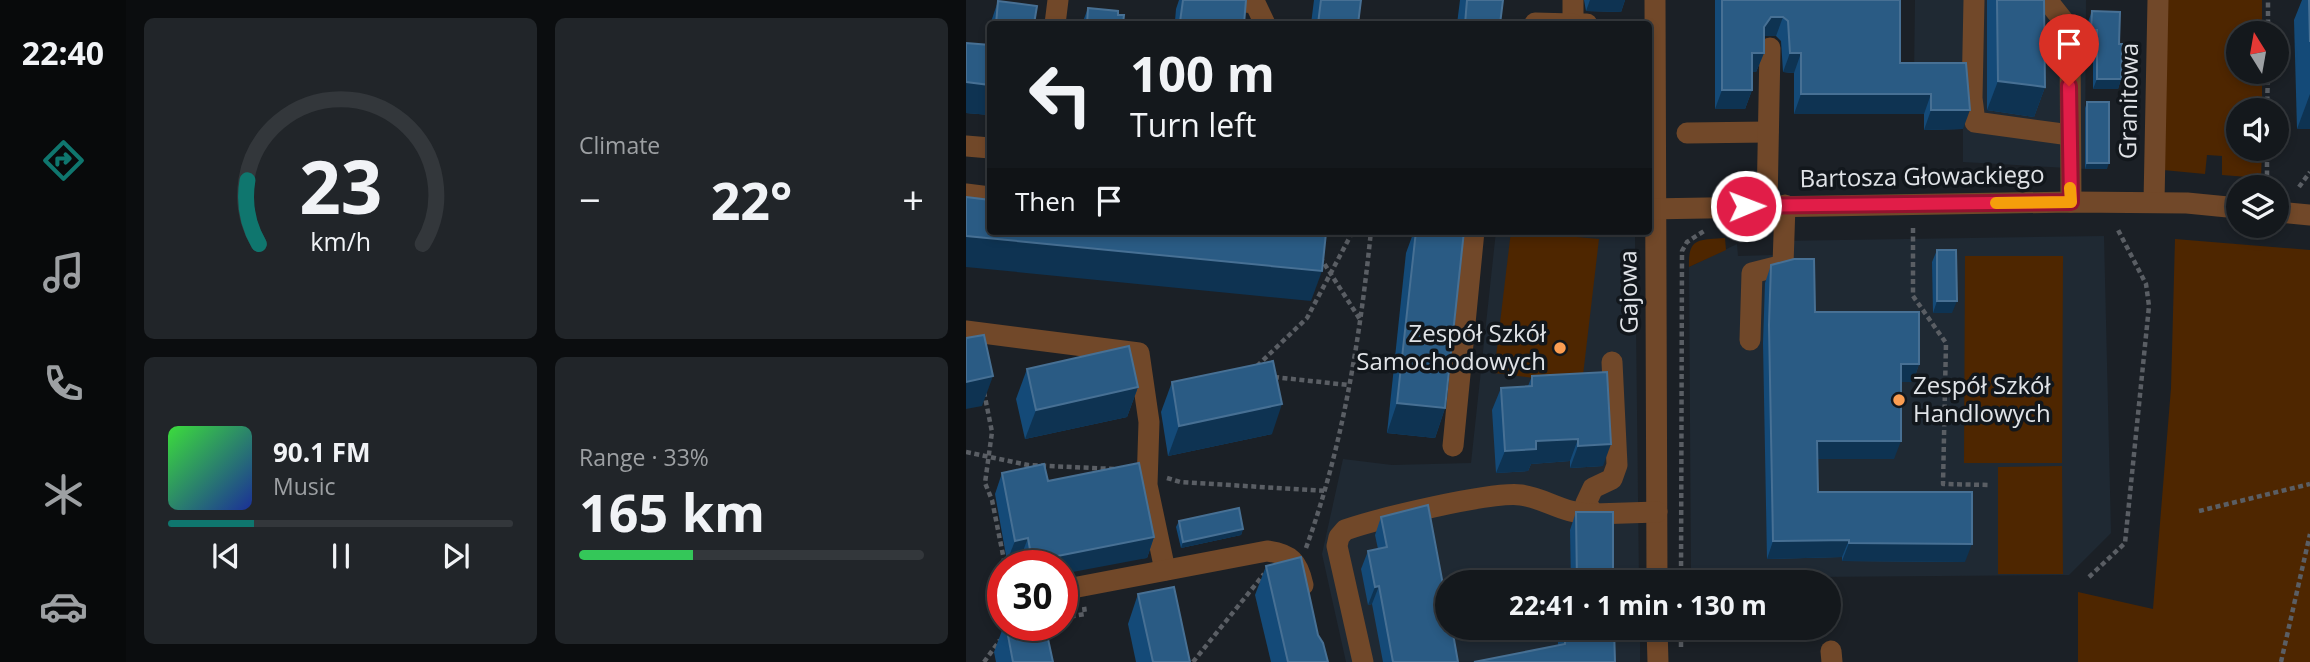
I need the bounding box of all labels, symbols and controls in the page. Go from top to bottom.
pin [2039,14,2099,86]
north arrow [2226,21,2289,84]
map controls [2226,21,2289,238]
icon: arrive [2050,25,2088,63]
text: 22:40 [22,31,104,74]
text: 100 m [1130,40,1275,106]
street label: Granitowa [2110,43,2145,159]
icon: left [1015,49,1106,140]
button: sound [2226,98,2289,161]
text: Turn left [1130,103,1256,146]
text: Climate [579,129,660,161]
icon: directions [39,136,88,185]
text: 23 [299,137,382,236]
street label: Bartosza Głowackiego [1799,157,2045,194]
text: 22° [711,164,792,235]
position arrow [1709,169,1783,243]
text: − [579,173,601,225]
text: + [902,173,924,225]
button: layers [2226,175,2289,238]
icon: arrive [1090,182,1128,220]
text: Then [1015,183,1076,219]
text: km/h [310,224,371,258]
icon: music [39,248,88,297]
street label: Gajowa [1610,250,1645,334]
place label: Zespół Szkół Samochodowych [1356,316,1547,377]
marker: Zespół Szkół Samochodowych [1552,340,1568,356]
icon: phone [39,359,88,408]
place label: Zespół Szkół Handlowych [1913,368,2052,429]
marker: Zespół Szkół Handlowych [1891,392,1907,408]
text: 90.1 FM [273,434,371,470]
text: Range · 33% [579,441,709,473]
icon: climate [39,470,88,519]
text: Music [273,470,336,502]
text: 165 km [579,476,765,547]
icon: previous [207,537,245,575]
icon: pause [322,537,360,575]
icon: next [437,537,475,575]
speed limit sign: 30 [987,550,1078,641]
icon: car [39,582,88,631]
text: 22:41 · 1 min · 130 m [1509,587,1767,623]

